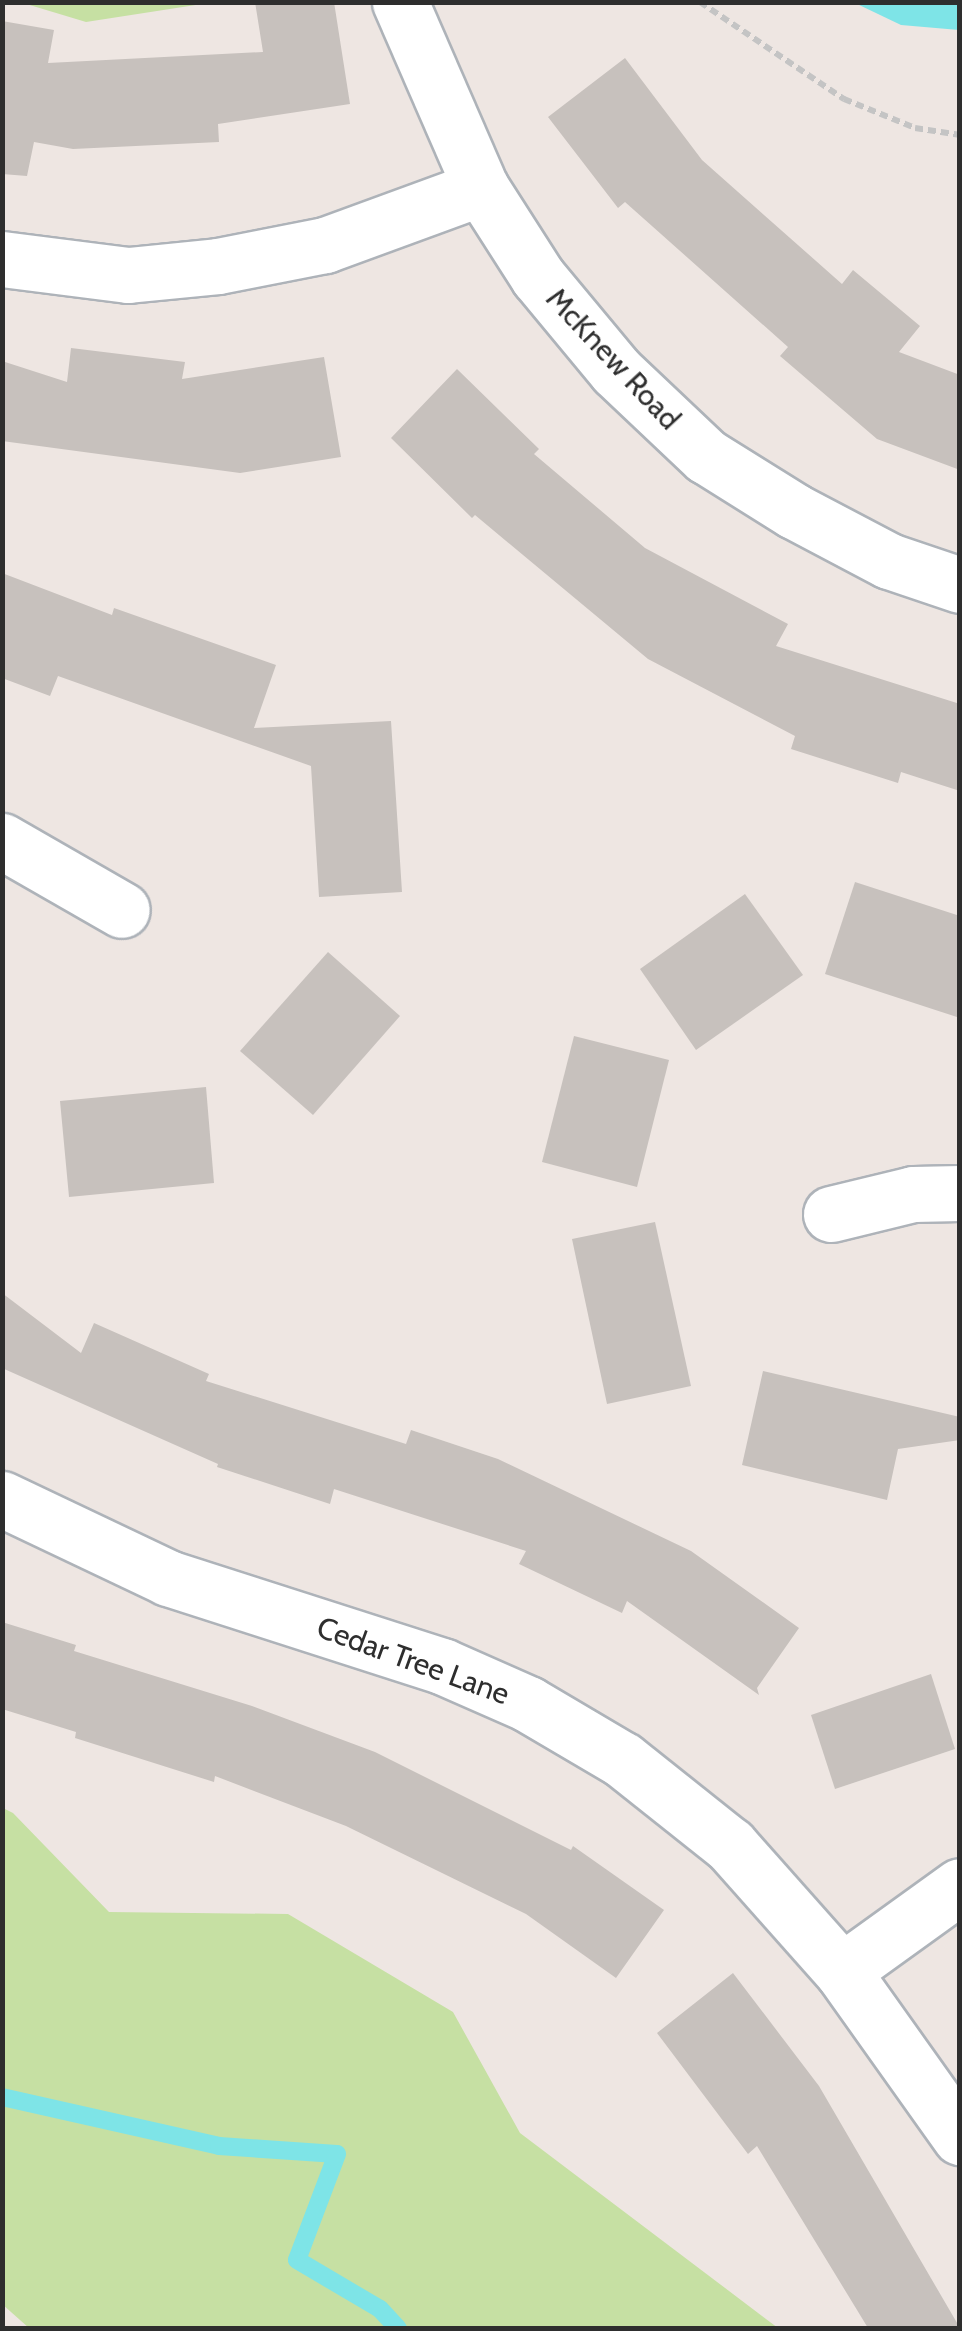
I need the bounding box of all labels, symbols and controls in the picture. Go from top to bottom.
street label: McKnew Road [538,281,688,437]
street label: Cedar Tree Lane [312,1610,514,1712]

